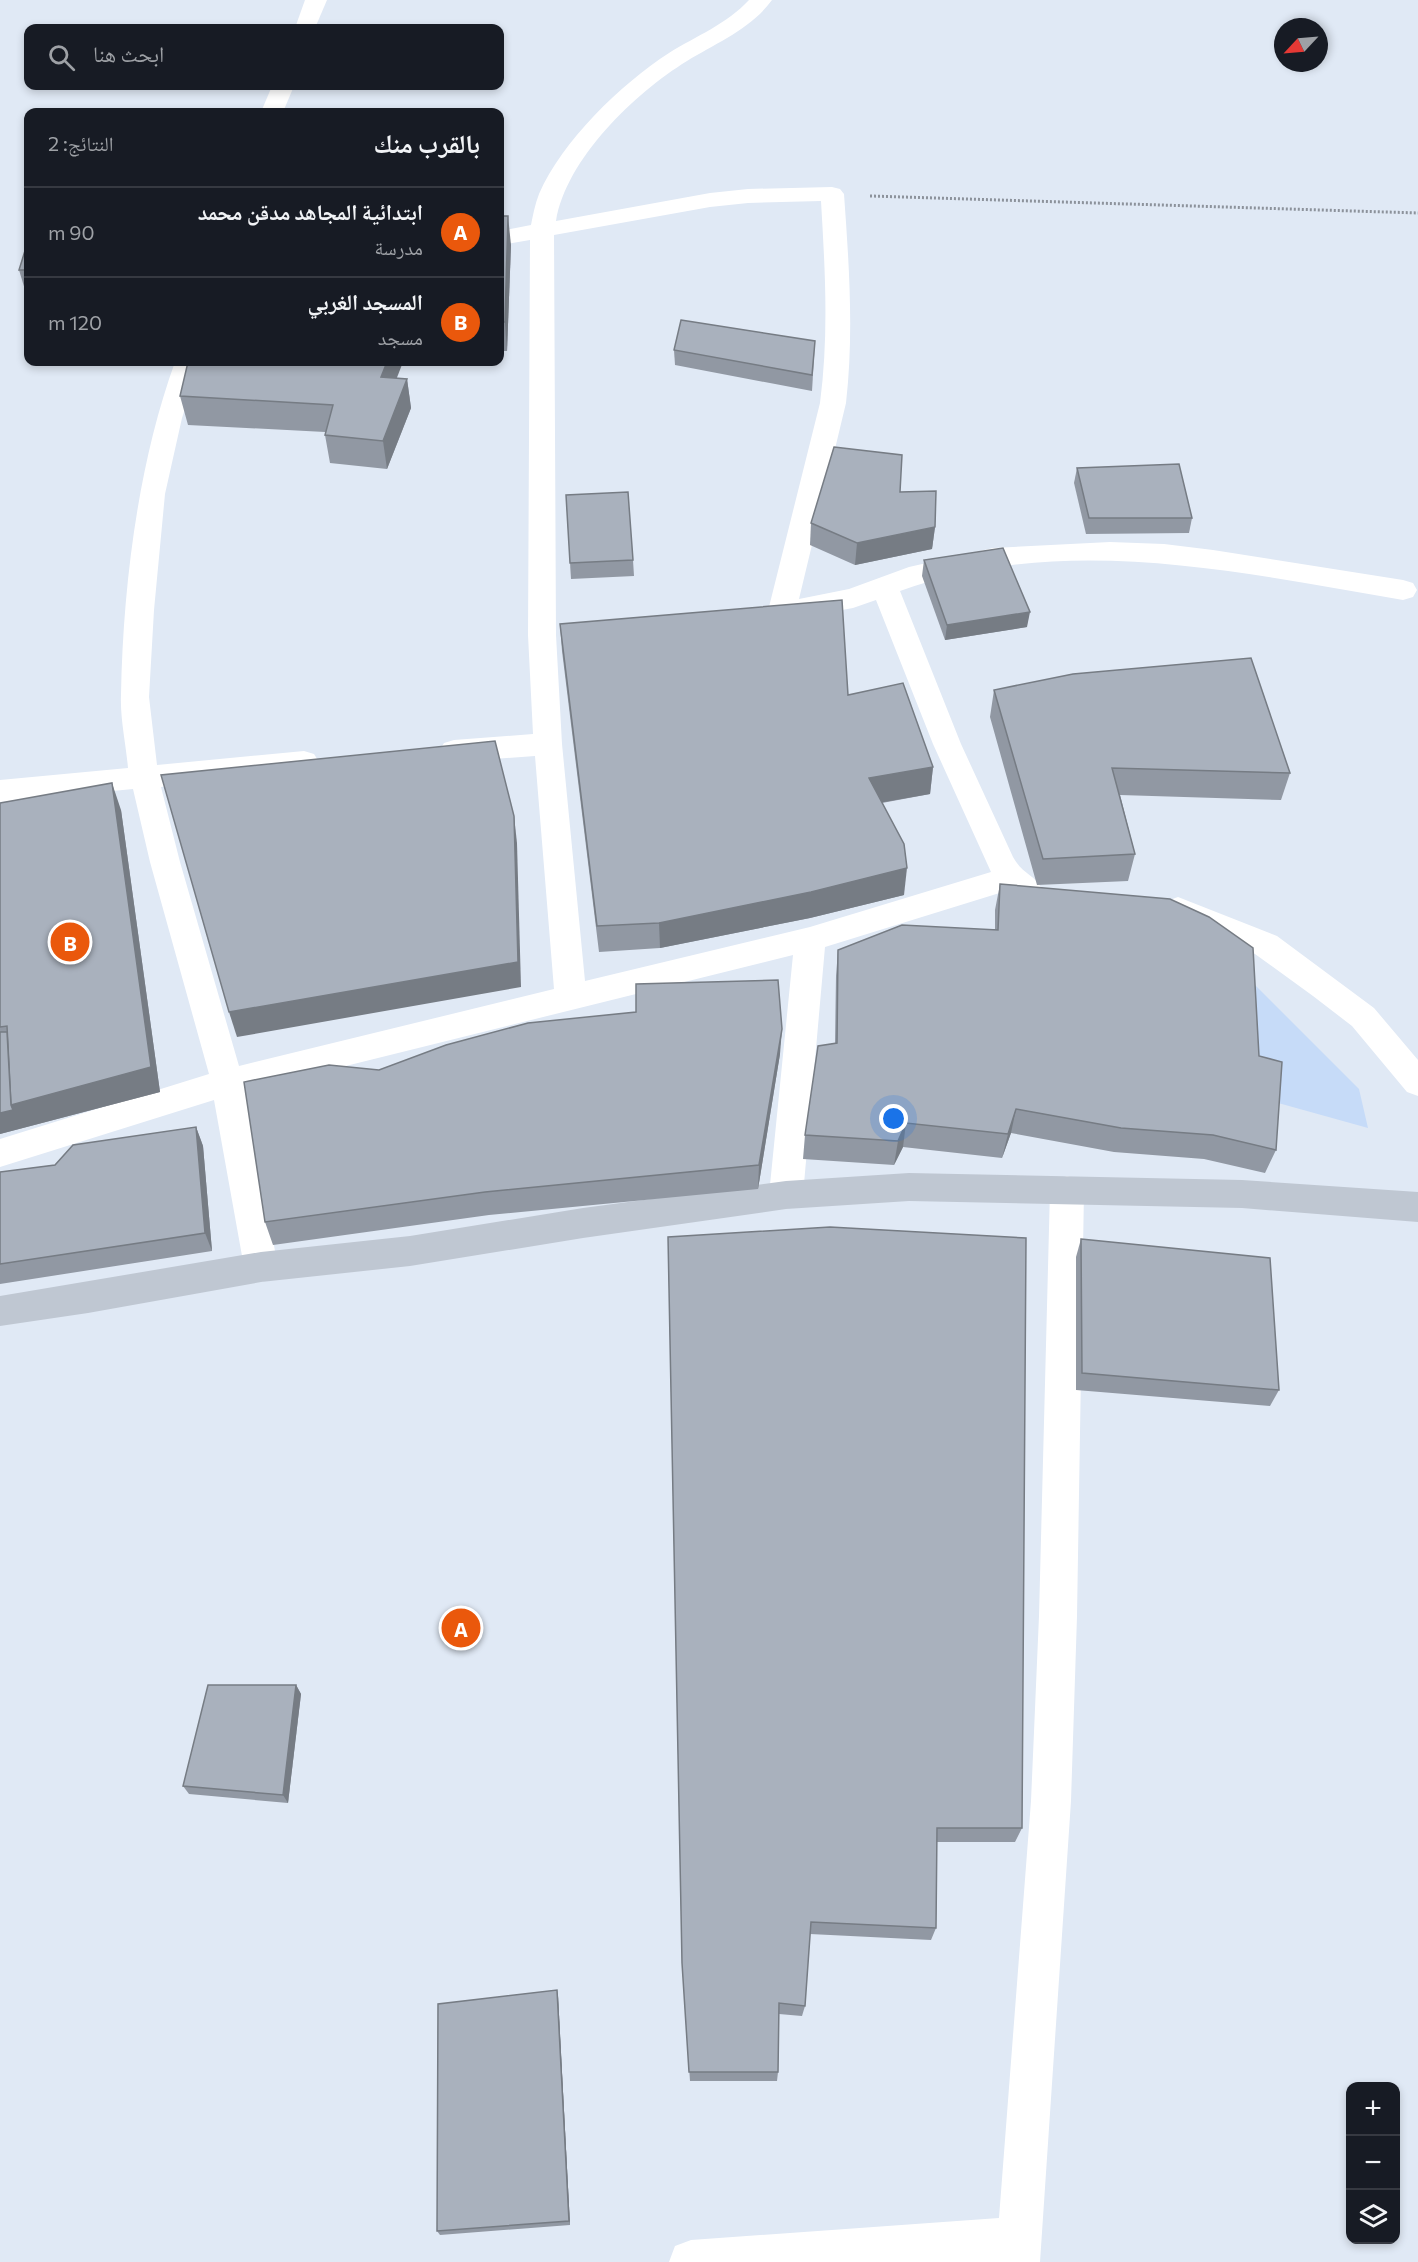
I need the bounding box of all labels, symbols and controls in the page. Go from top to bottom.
north arrow [1274,18,1328,72]
search box [24,24,504,90]
text: ابحث هنا [93,40,164,67]
icon: search [45,41,78,74]
text: بالقرب منك [374,127,480,158]
text: النتائج: 2 [48,131,114,155]
text: ابتدائية المجاهد مدقن محمد [198,198,423,225]
text: 90 m [48,220,95,244]
text: A [453,220,468,244]
text: مدرسة [374,235,423,259]
text: المسجد الغربي [307,288,423,315]
text: 120 m [48,310,102,334]
text: B [454,310,467,334]
text: مسجد [378,325,423,349]
pin: B [50,920,90,964]
your location [879,1104,908,1133]
pin: A [442,1606,480,1650]
map controls [1346,2082,1400,2244]
button: + [1346,2082,1400,2136]
button: − [1346,2136,1400,2190]
button: layers [1346,2190,1400,2244]

